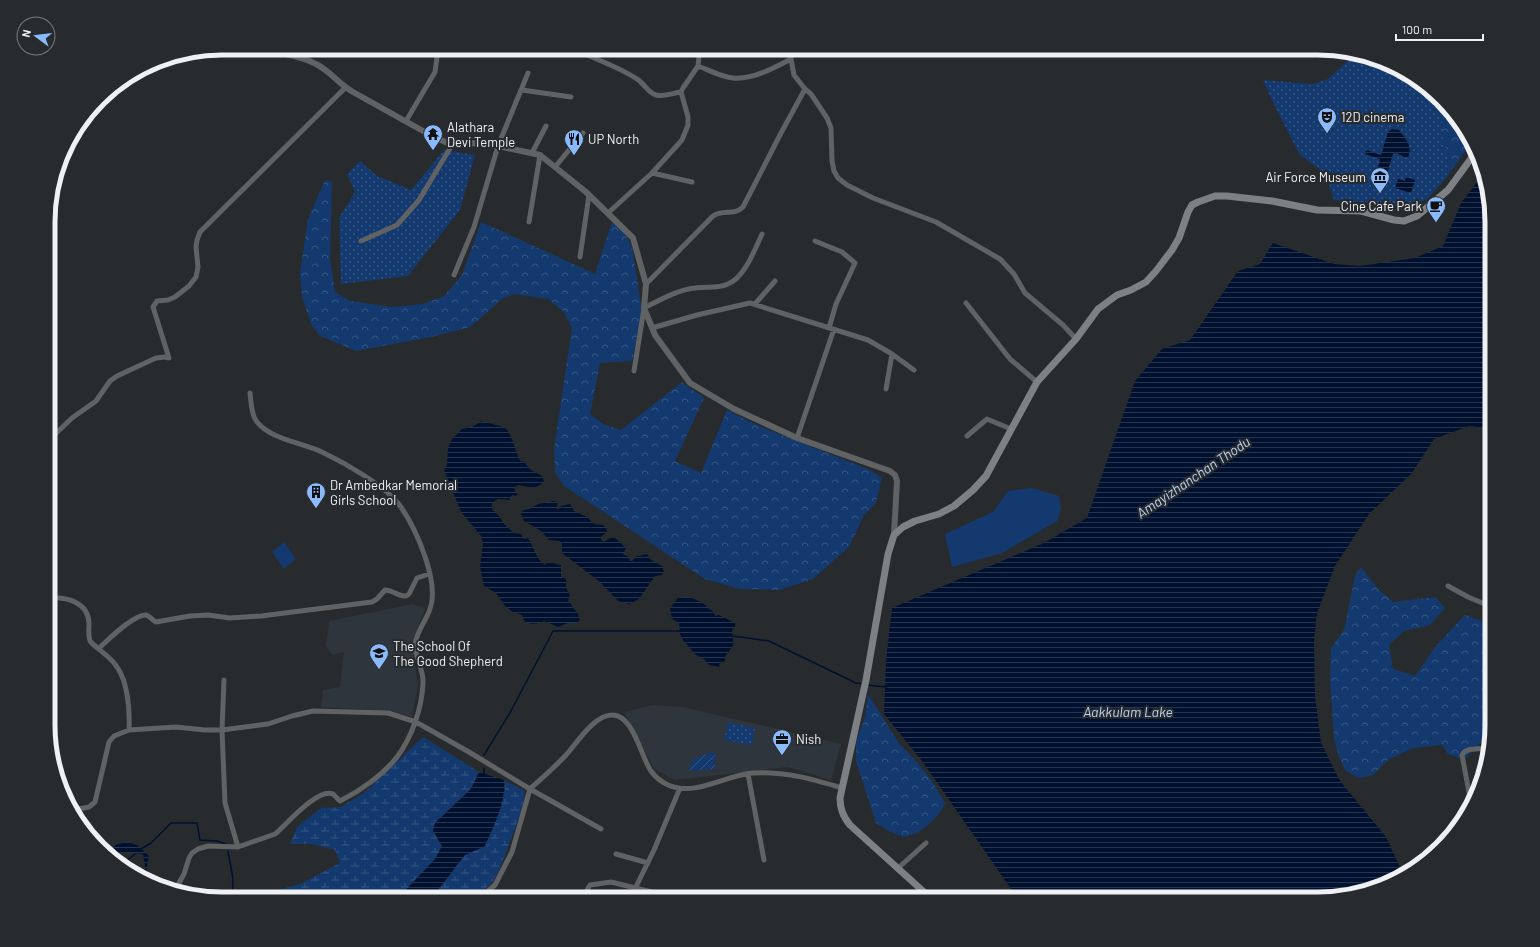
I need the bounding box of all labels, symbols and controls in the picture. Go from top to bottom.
north arrow [16,16,56,56]
scale bar [1396,16,1483,42]
text: 100 m [1402,22,1432,36]
text: N [19,28,33,39]
theatre icon: 12D cinema [1316,106,1338,134]
place label: 12D cinema [1341,109,1404,125]
place label: Alathara Devi Temple [447,119,515,150]
temple icon: Alathara Devi Temple [422,123,444,151]
restaurant icon: UP North [563,128,585,156]
place label: UP North [588,131,639,147]
museum icon: Air Force Museum [1369,166,1391,194]
place label: Air Force Museum [1265,169,1366,185]
cafe icon: Cine Cafe Park [1425,195,1447,223]
place label: Cine Cafe Park [1341,198,1422,214]
water label: Amayizhanchan Thodu [1133,433,1253,521]
place label: Dr Ambedkar Memorial Girls School [330,477,457,508]
building icon: Dr Ambedkar Memorial Girls School [305,481,327,509]
place label: The School Of The Good Shepherd [393,638,503,669]
school or university icon: The School Of The Good Shepherd [368,642,390,670]
water label: Aakkulam Lake [1083,703,1173,720]
office icon: Nish [771,728,793,756]
place label: Nish [796,731,821,747]

